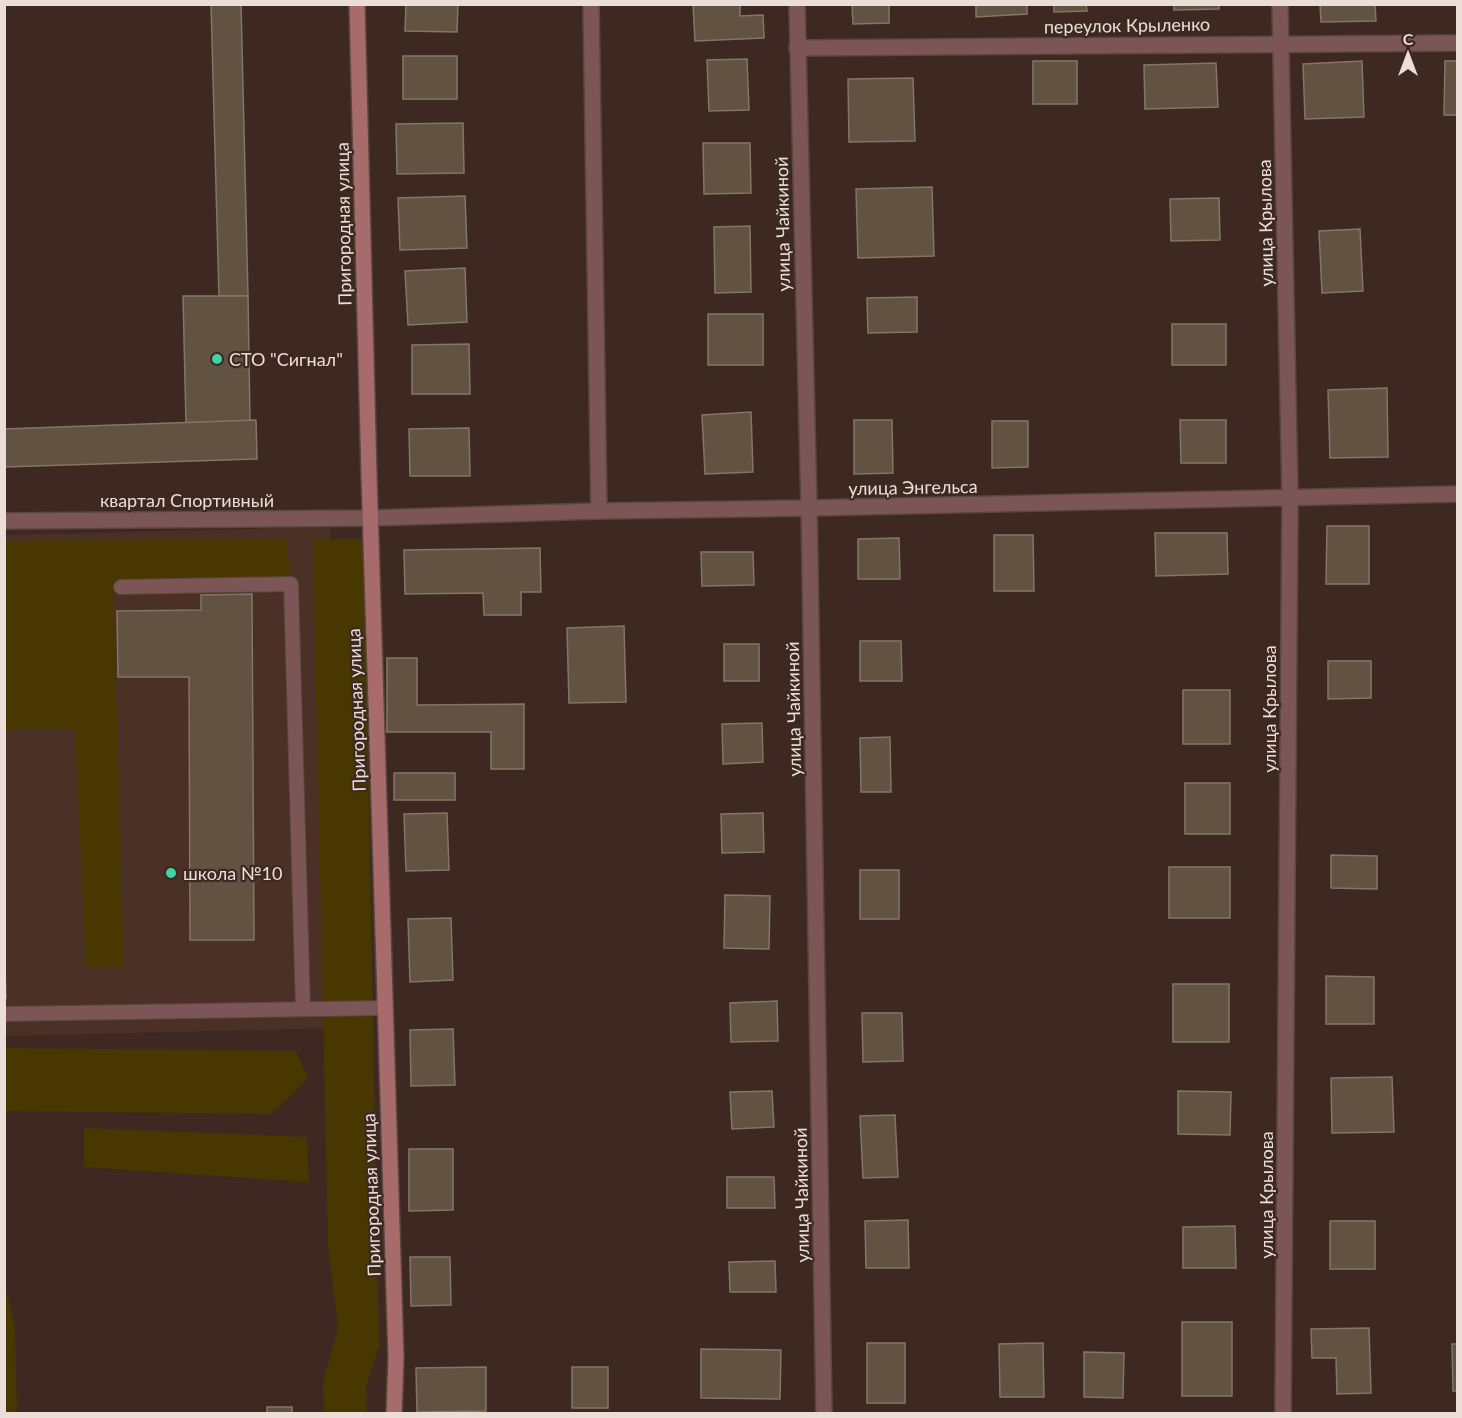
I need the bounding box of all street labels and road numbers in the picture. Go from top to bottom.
street label: переулок Крыленко [1044,13,1210,37]
street label: Пригородная улица [331,142,355,306]
street label: улица Чайкиной [770,156,794,292]
street label: улица Крылова [1253,159,1277,287]
street label: улица Энгельса [848,475,978,499]
street label: квартал Спортивный [100,489,274,511]
street label: Пригородная улица [342,628,370,792]
street label: улица Чайкиной [781,641,805,777]
street label: улица Крылова [1258,645,1280,773]
street label: Пригородная улица [357,1113,385,1277]
street label: улица Чайкиной [789,1127,813,1263]
street label: улица Крылова [1255,1131,1277,1259]

